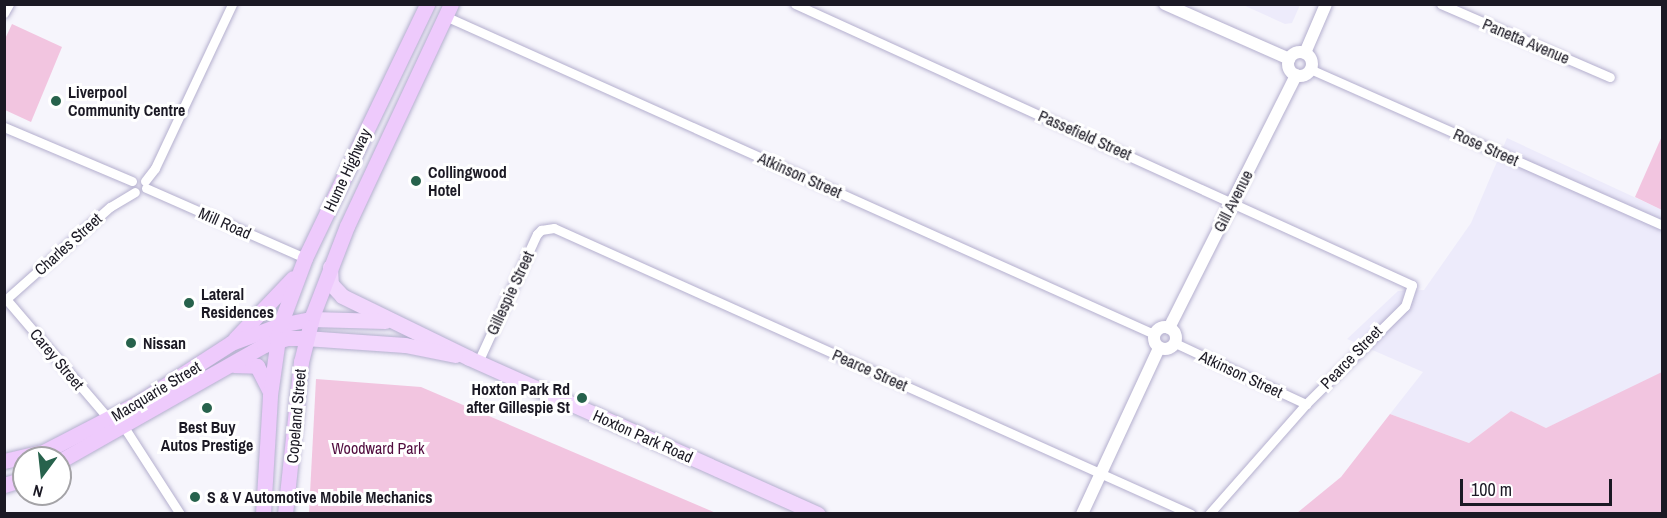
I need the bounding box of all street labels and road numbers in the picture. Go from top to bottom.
street label: Panetta Avenue [1479,14,1573,68]
street label: Passefield Street [1035,106,1135,164]
street label: Rose Street [1450,124,1522,170]
street label: Hume Highway [319,125,375,215]
street label: Atkinson Street [755,148,845,202]
street label: Gill Avenue [1209,167,1257,235]
street label: Mill Road [196,203,254,243]
street label: Charles Street [30,209,106,279]
street label: Gillespie Street [482,248,538,338]
street label: Pearce Street [1316,321,1386,393]
street label: Carey Street [26,325,88,393]
street label: Pearce Street [829,345,911,395]
street label: Atkinson Street [1196,346,1286,402]
street label: Macquarie Street [108,357,204,425]
street label: Copeland Street [282,368,310,464]
street label: Hoxton Park Road [590,405,696,467]

